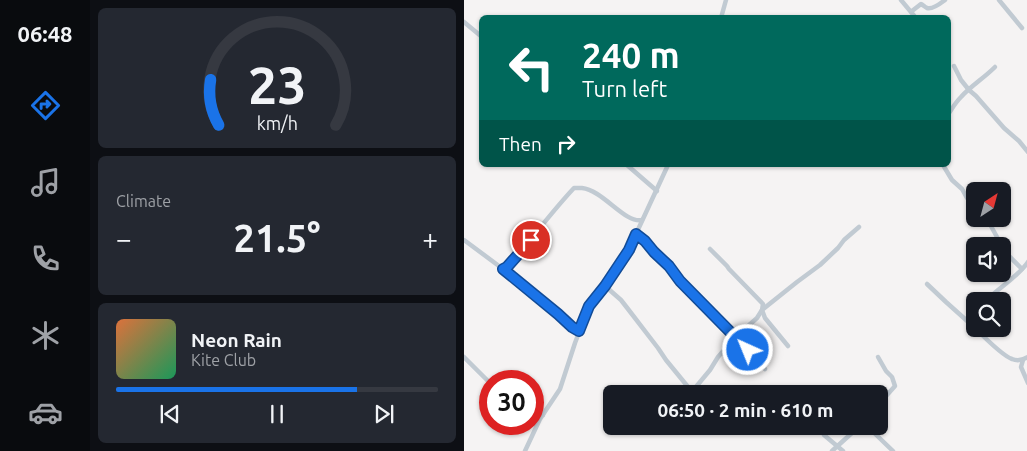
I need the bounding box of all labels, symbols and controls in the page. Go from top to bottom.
text: 06:48 [17,21,73,46]
icon: left [499,35,564,100]
text: 240 m [582,35,680,75]
text: 23 [248,56,306,114]
text: Turn left [582,76,667,101]
icon: directions [28,88,63,123]
text: km/h [256,113,298,133]
icon: right [552,130,580,158]
text: Then [499,133,542,155]
icon: music [28,165,63,200]
north arrow [966,182,1012,228]
map controls [966,182,1011,337]
text: Climate [116,192,171,210]
text: 21.5° [233,217,321,259]
pin [510,219,552,261]
text: − [116,223,132,254]
text: + [422,223,438,254]
icon: arrive [517,226,545,254]
button: sound [966,237,1011,282]
icon: phone [28,241,63,276]
button: search [966,292,1011,337]
icon: climate [28,318,63,353]
position arrow [721,323,773,375]
text: Neon Rain [191,329,282,351]
text: Kite Club [191,351,256,369]
speed limit sign: 30 [479,370,544,435]
icon: car [28,395,63,430]
text: 06:50 · 2 min · 610 m [658,399,833,421]
icon: previous [156,400,184,428]
icon: pause [263,400,291,428]
icon: next [370,400,398,428]

